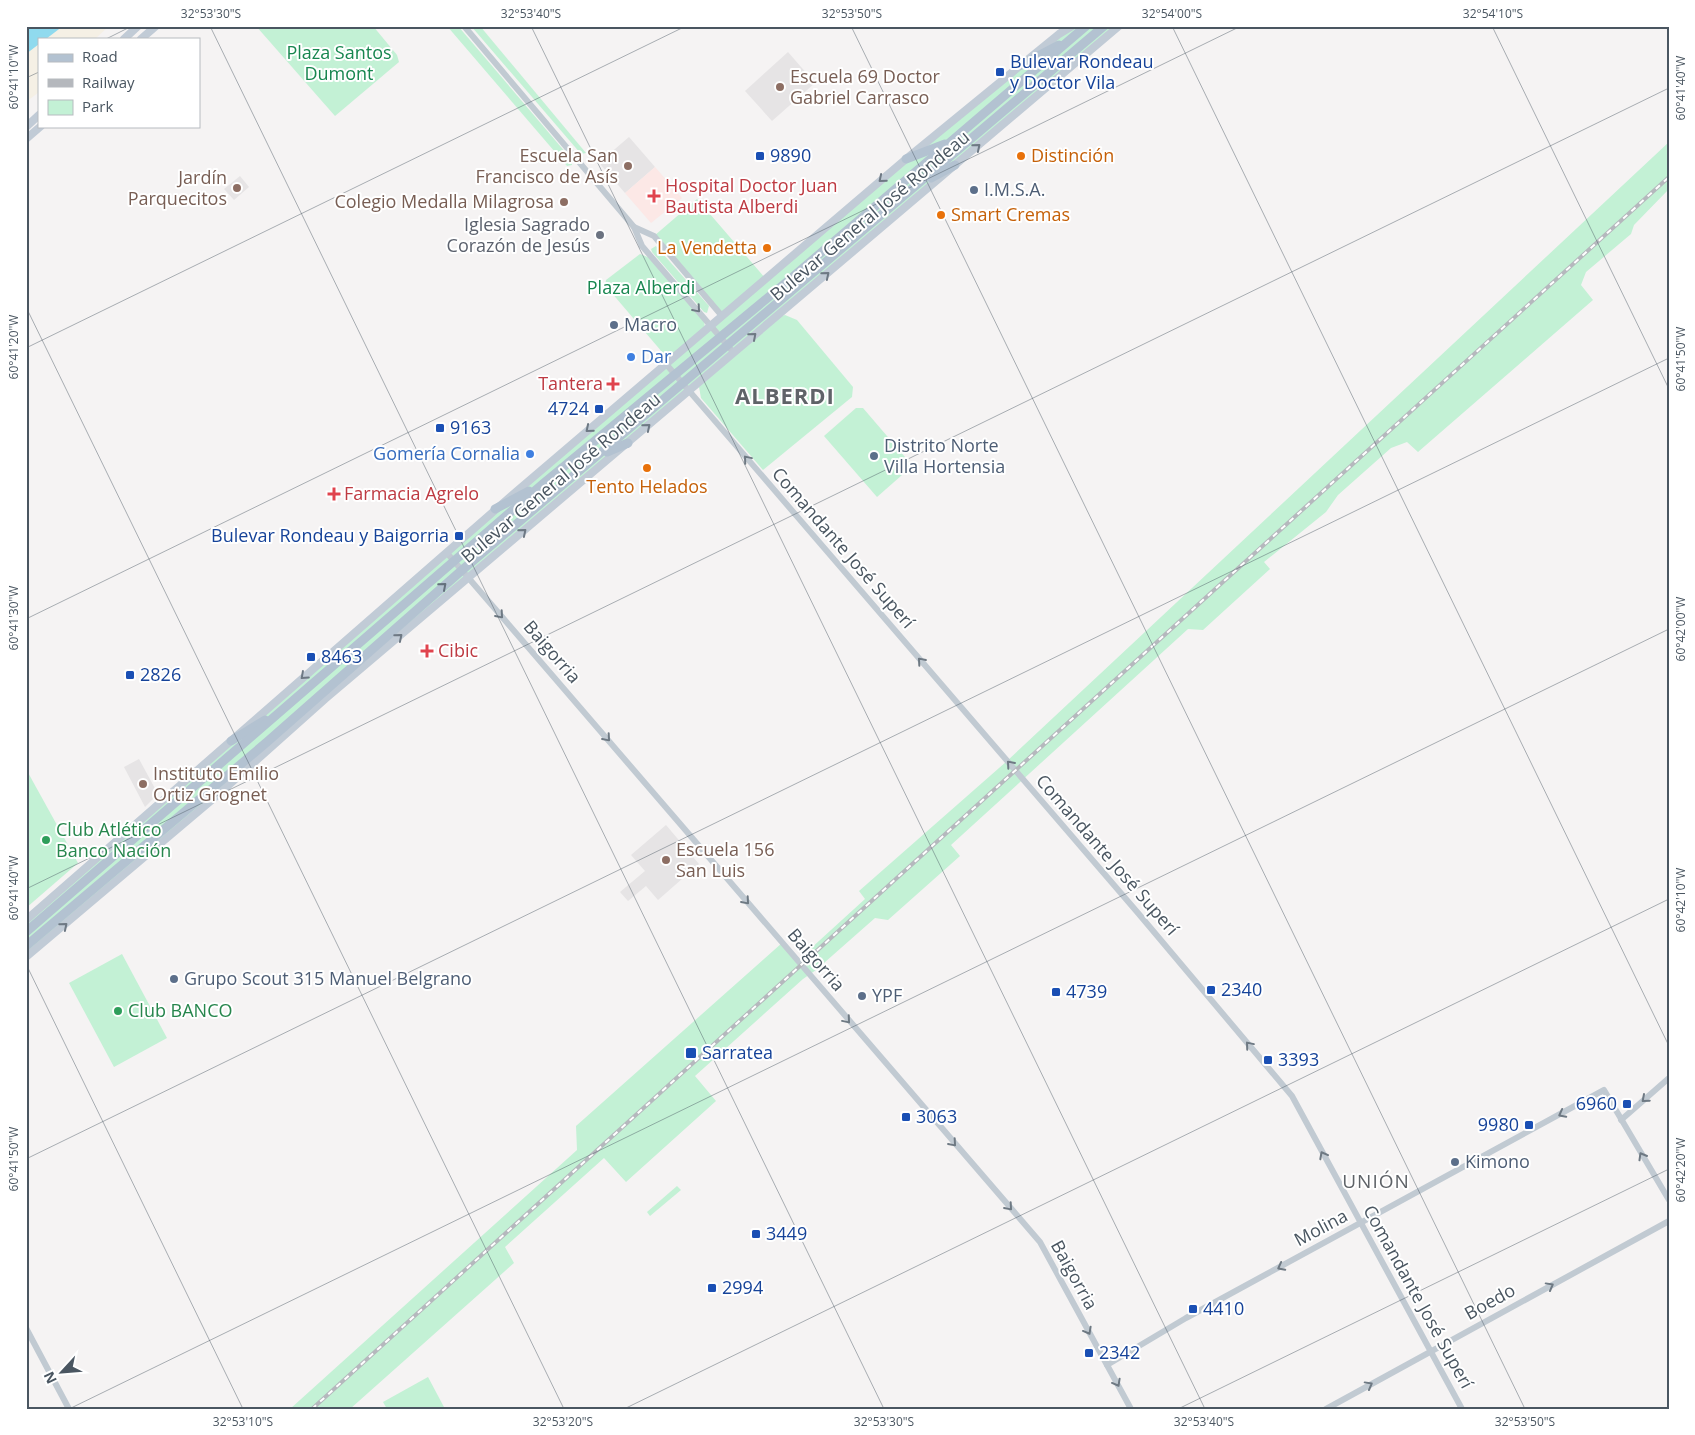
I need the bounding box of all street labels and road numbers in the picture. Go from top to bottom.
street label: Bulevar General José Rondeau [765,125,974,306]
street label: Bulevar General José Rondeau [456,387,665,568]
street label: Comandante José Superí [767,462,921,633]
street label: Baigorria [519,615,587,688]
street label: Comandante José Superí [1031,769,1185,940]
street label: Baigorria [783,923,851,996]
street label: Comandante José Superí [1358,1201,1480,1393]
street label: Molina [1290,1203,1351,1251]
street label: Baigorria [1046,1235,1104,1314]
street label: Boedo [1460,1277,1519,1325]

